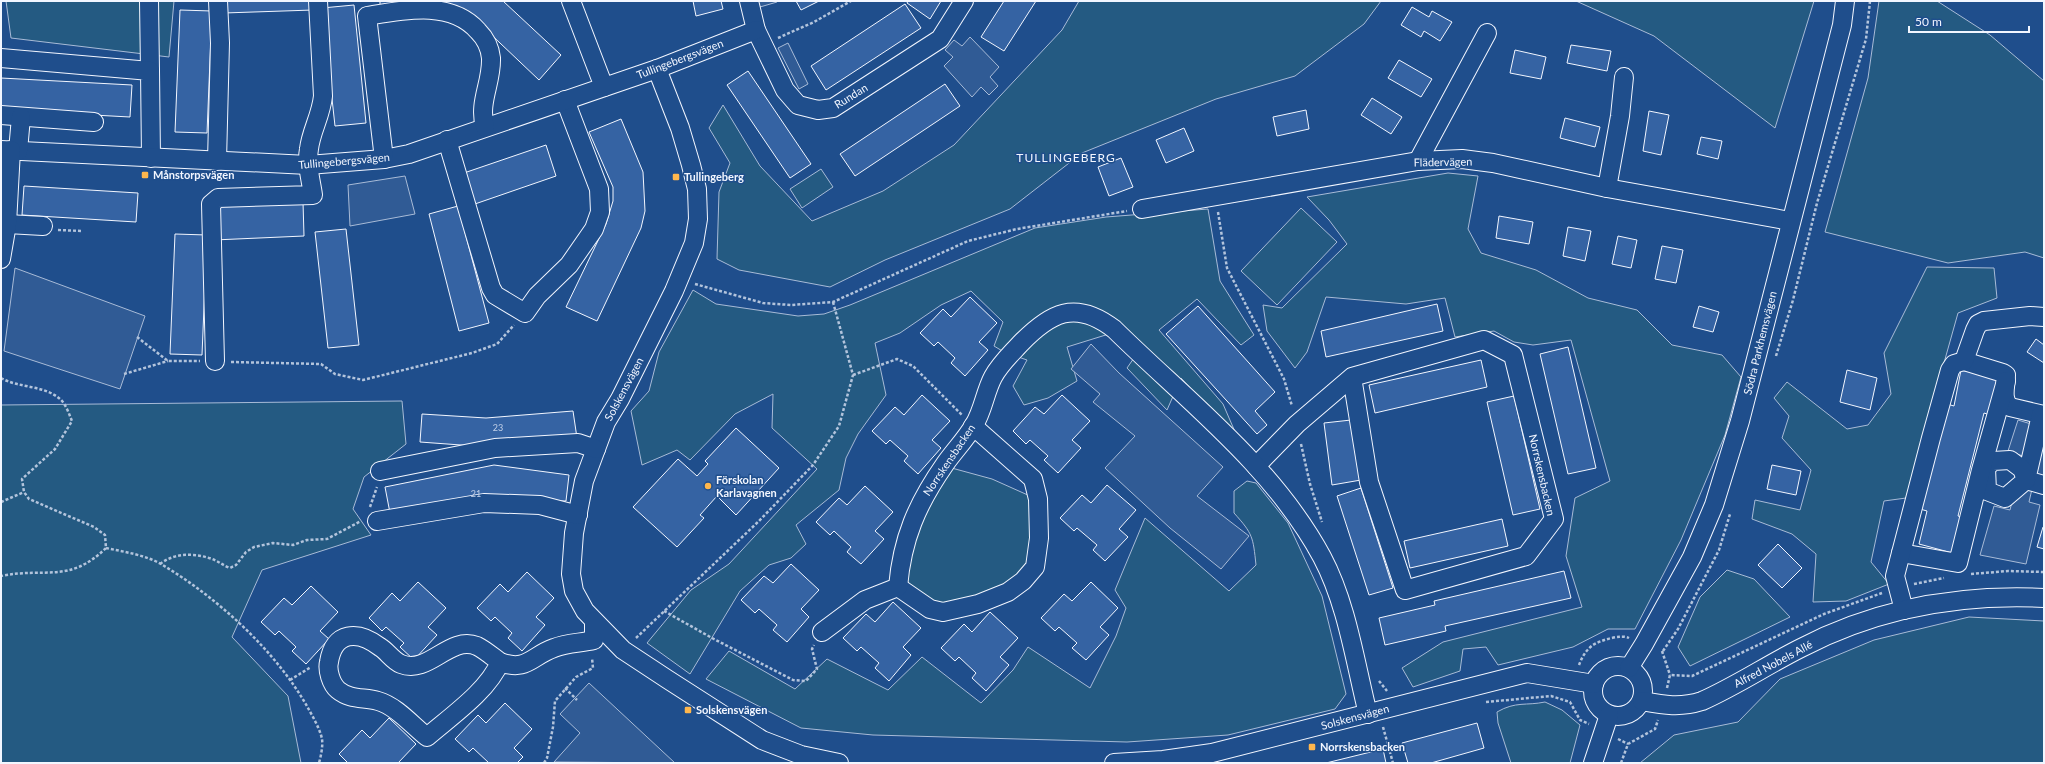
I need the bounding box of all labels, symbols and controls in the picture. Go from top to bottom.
scale bar [1909,8,2029,34]
text: 50 m [1915,14,1942,29]
street label: Tullingebergsvägen [635,36,725,81]
street label: Rundan [832,80,870,111]
street label: Tullingebergsvägen [298,150,390,171]
district label: TULLINGEBERG [1016,150,1116,165]
street label: Flädervägen [1413,154,1472,169]
place label: Månstorpsvägen [153,168,234,181]
marker: Månstorpsvägen [140,170,150,180]
place label: Tullingeberg [684,170,744,183]
marker: Tullingeberg [671,172,681,182]
street label: Södra Parkhemsvägen [1740,290,1779,396]
street label: Solskensvägen [601,355,646,423]
house number: 23 [493,422,503,433]
street label: Norrskensbacken [920,422,977,498]
street label: Norrskensbacken [1527,433,1558,517]
place label: Förskolan Karlavagnen [716,473,777,499]
marker: Förskolan Karlavagnen [703,481,713,491]
house number: 21 [471,488,481,499]
street label: Alfred Nobels Allé [1731,637,1814,690]
street label: Solskensvägen [1319,701,1390,732]
place label: Solskensvägen [696,703,767,716]
marker: Solskensvägen [683,705,693,715]
place label: Norrskensbacken [1320,740,1405,753]
marker: Norrskensbacken [1307,742,1317,752]

